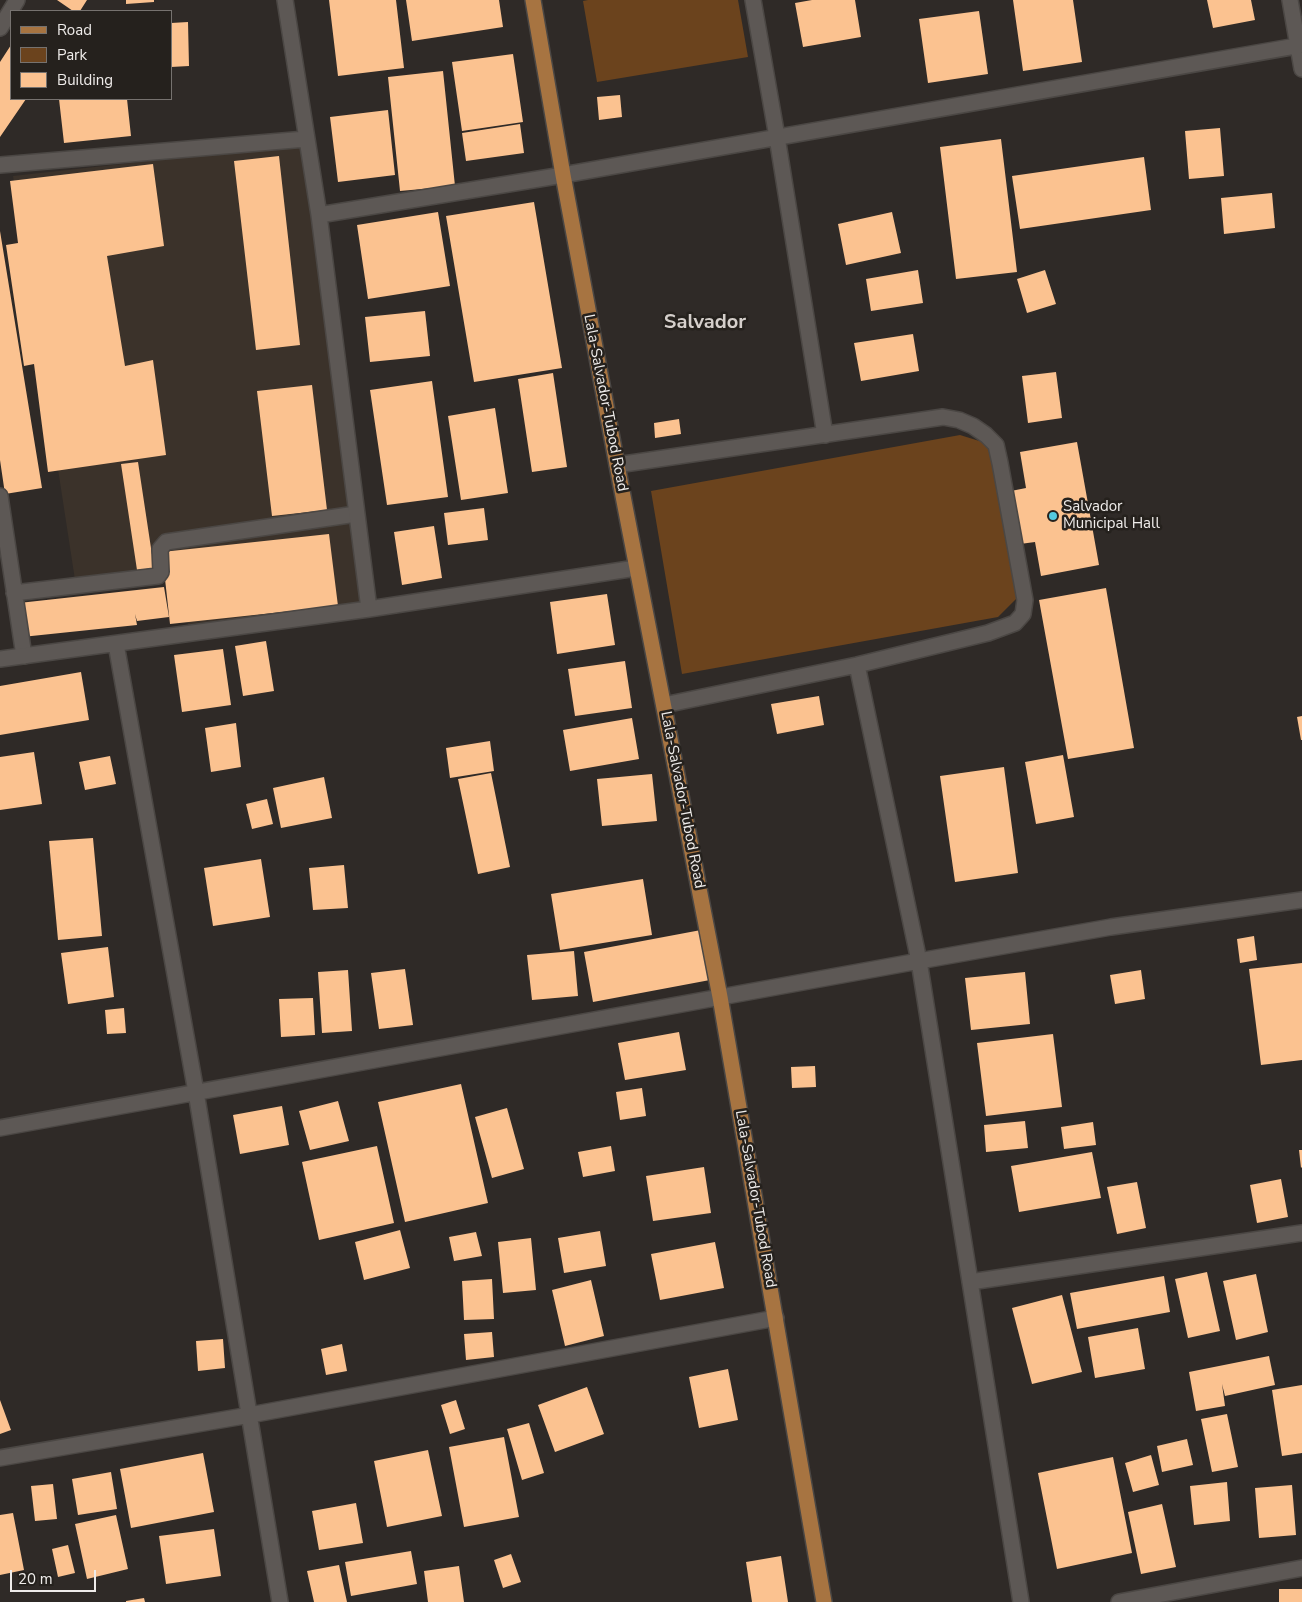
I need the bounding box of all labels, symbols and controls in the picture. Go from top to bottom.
legend [10,10,172,100]
text: Road [57,20,92,40]
text: Park [57,45,87,65]
text: Building [57,70,113,90]
district label: Salvador [664,311,746,335]
street label: Lala-Salvador-Tubod Road [579,313,631,493]
place label: Salvador Municipal Hall [1063,498,1160,533]
marker: Salvador Municipal Hall [1047,510,1059,522]
street label: Lala-Salvador-Tubod Road [656,710,708,890]
street label: Lala-Salvador-Tubod Road [730,1109,780,1289]
scale bar [12,1560,99,1592]
text: 20 m [18,1569,53,1589]

